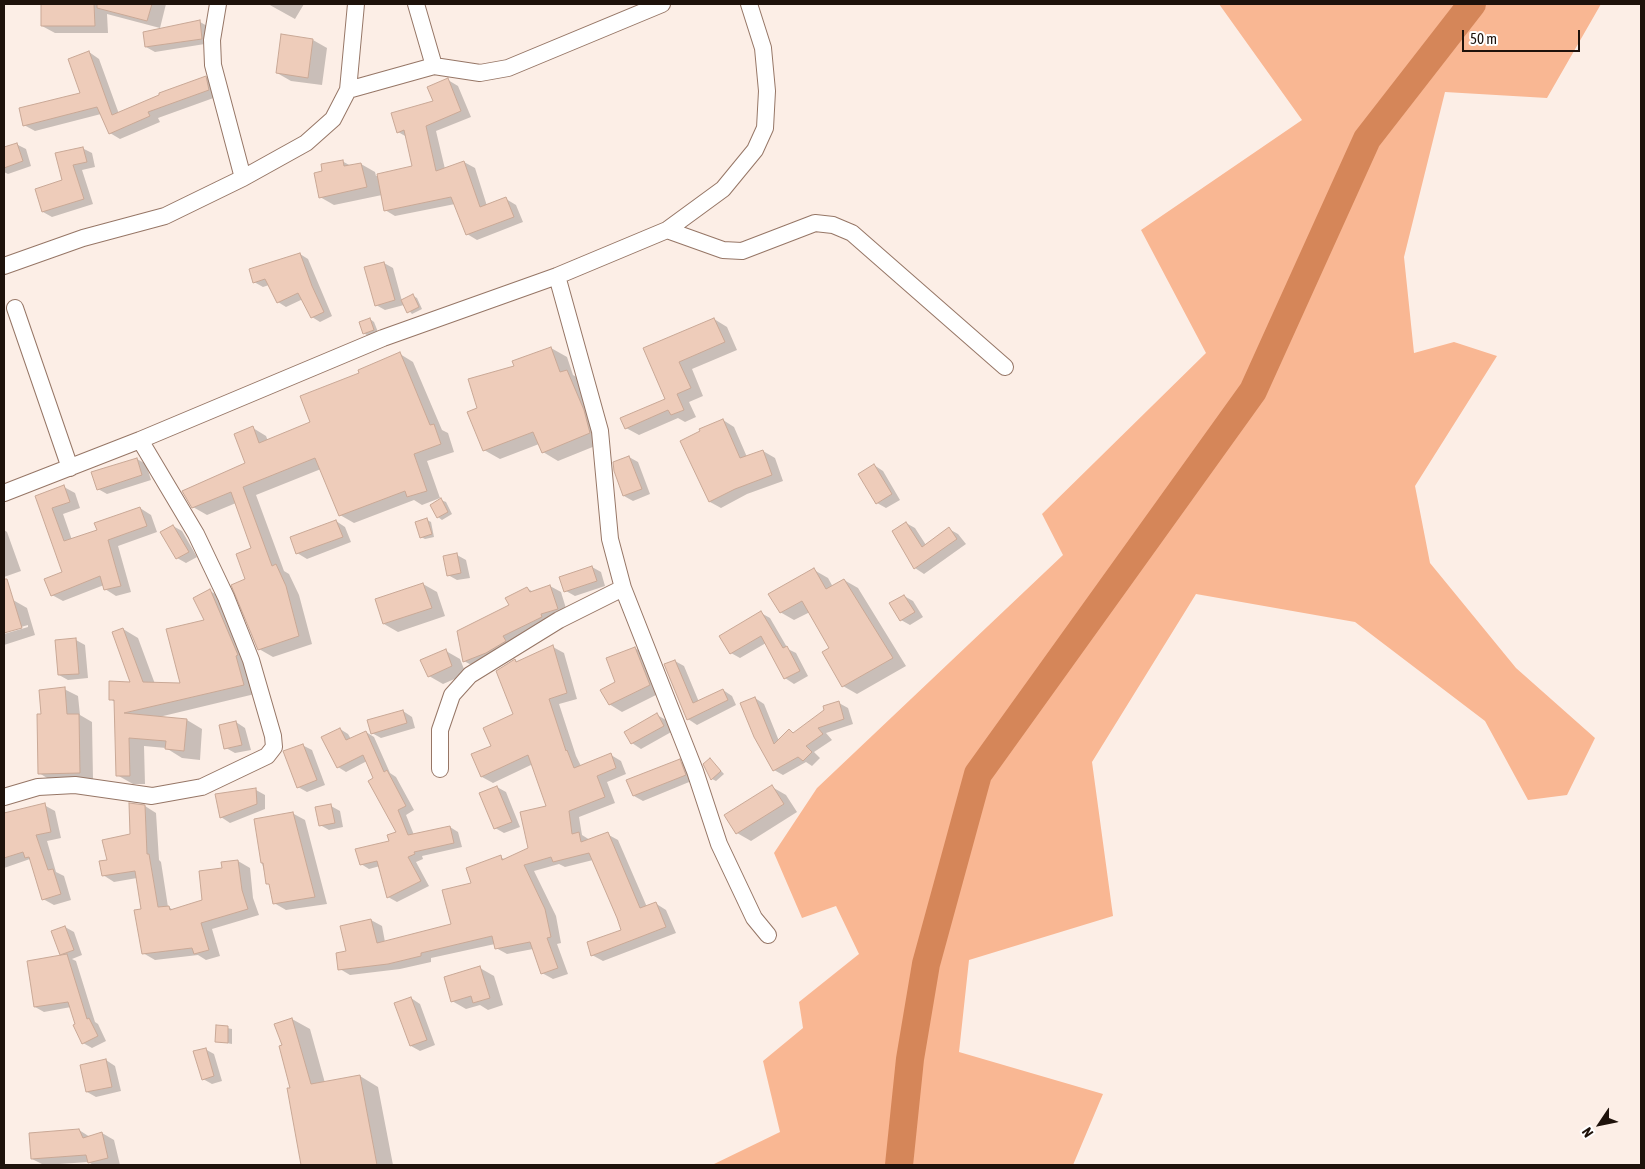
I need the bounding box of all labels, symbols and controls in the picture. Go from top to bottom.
scale bar [1465,20,1582,52]
text: 50 m [1470,30,1497,47]
north arrow [1575,1099,1625,1149]
text: N [1579,1124,1597,1140]

